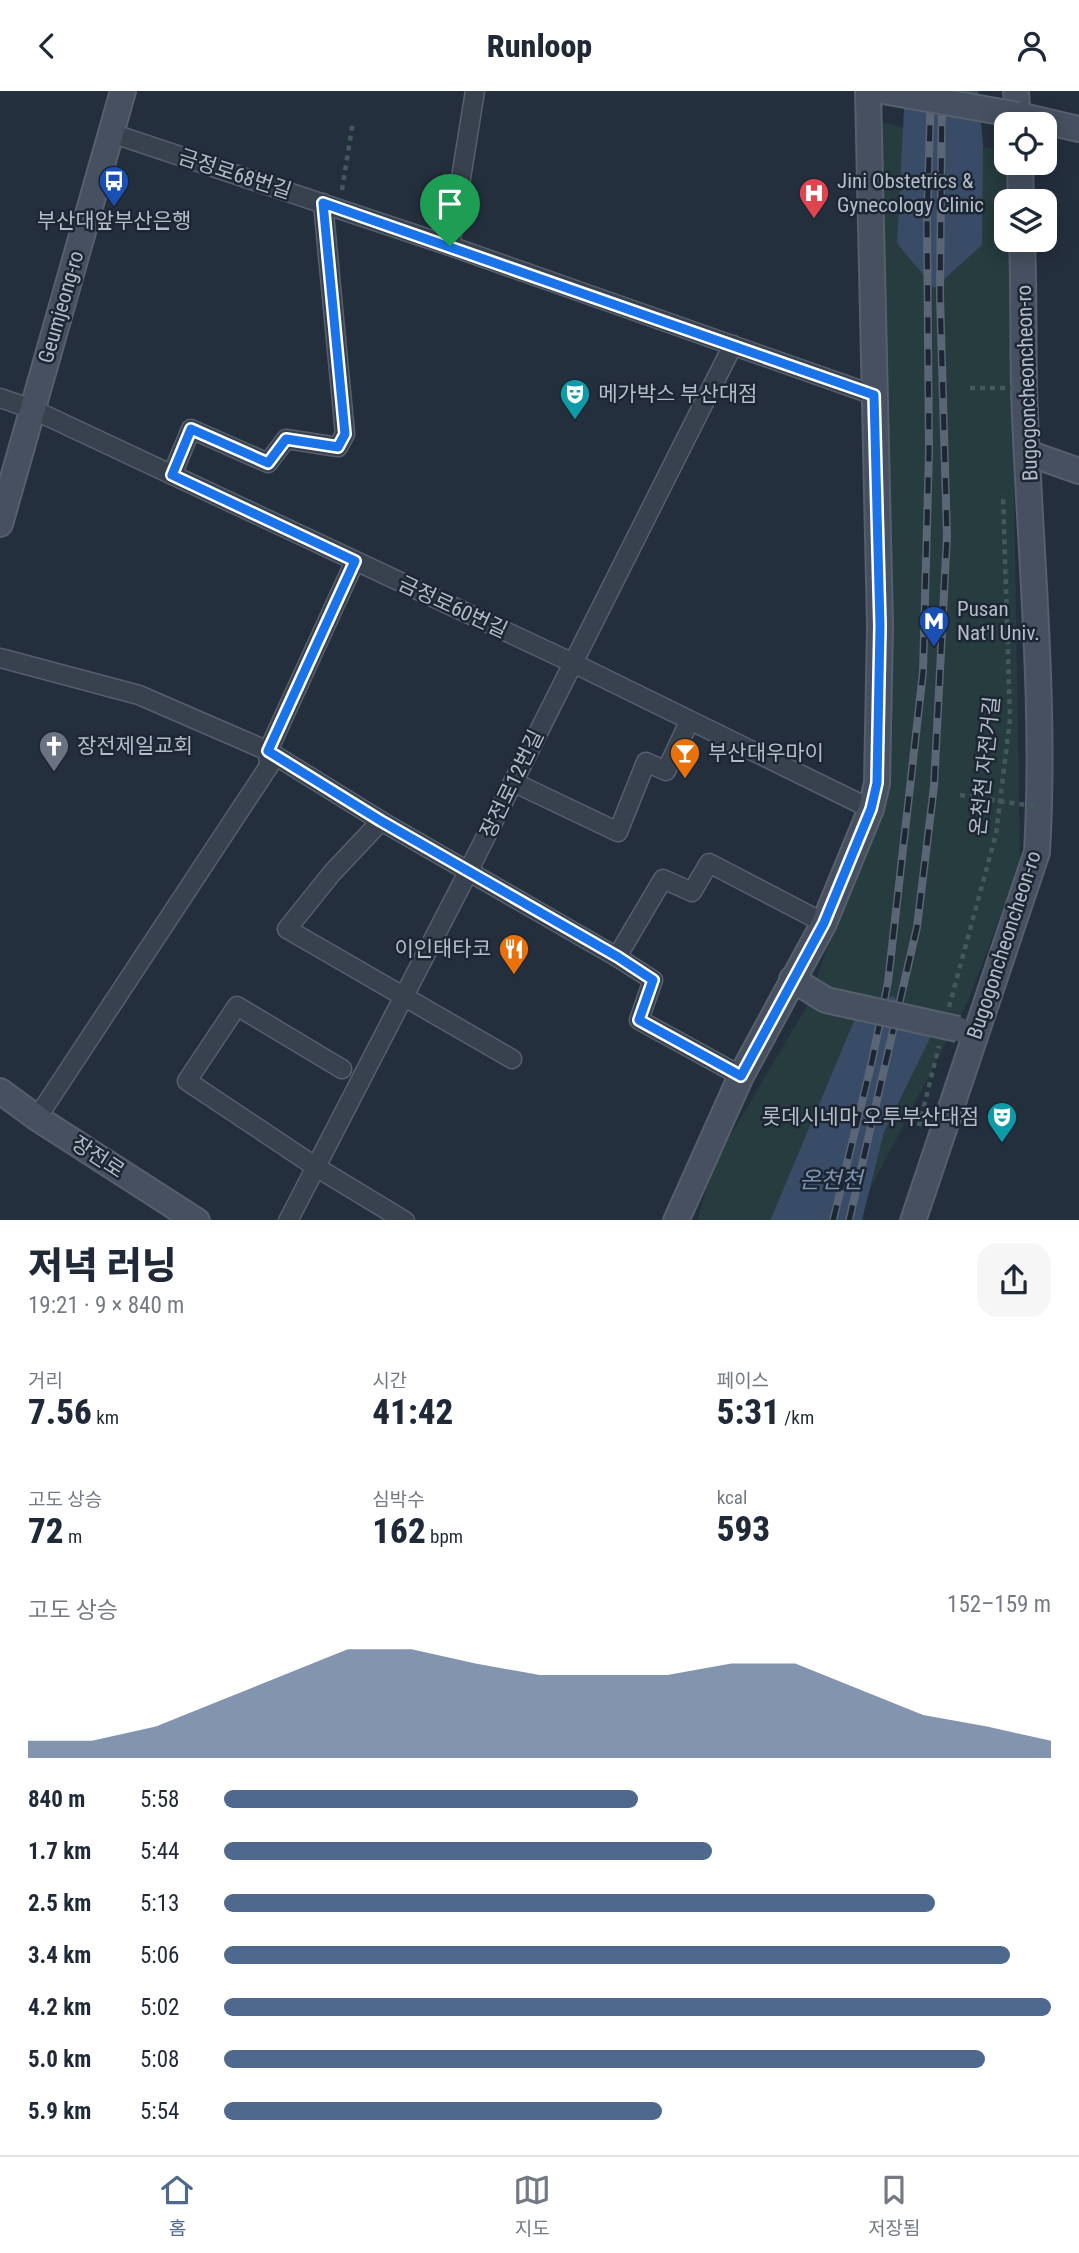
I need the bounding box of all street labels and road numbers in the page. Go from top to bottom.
street label: 금정로68번길 [175,144,295,204]
street label: Geumjeong-ro [34,248,88,366]
street label: Bugogoncheoncheon-ro [1012,284,1042,482]
street label: 금정로60번길 [395,571,511,643]
street label: 온천천 자전거길 [966,695,1004,837]
street label: 장전로12번길 [475,726,549,842]
street label: Bugogoncheoncheon-ro [962,848,1046,1042]
street label: 장전로 [67,1131,129,1183]

